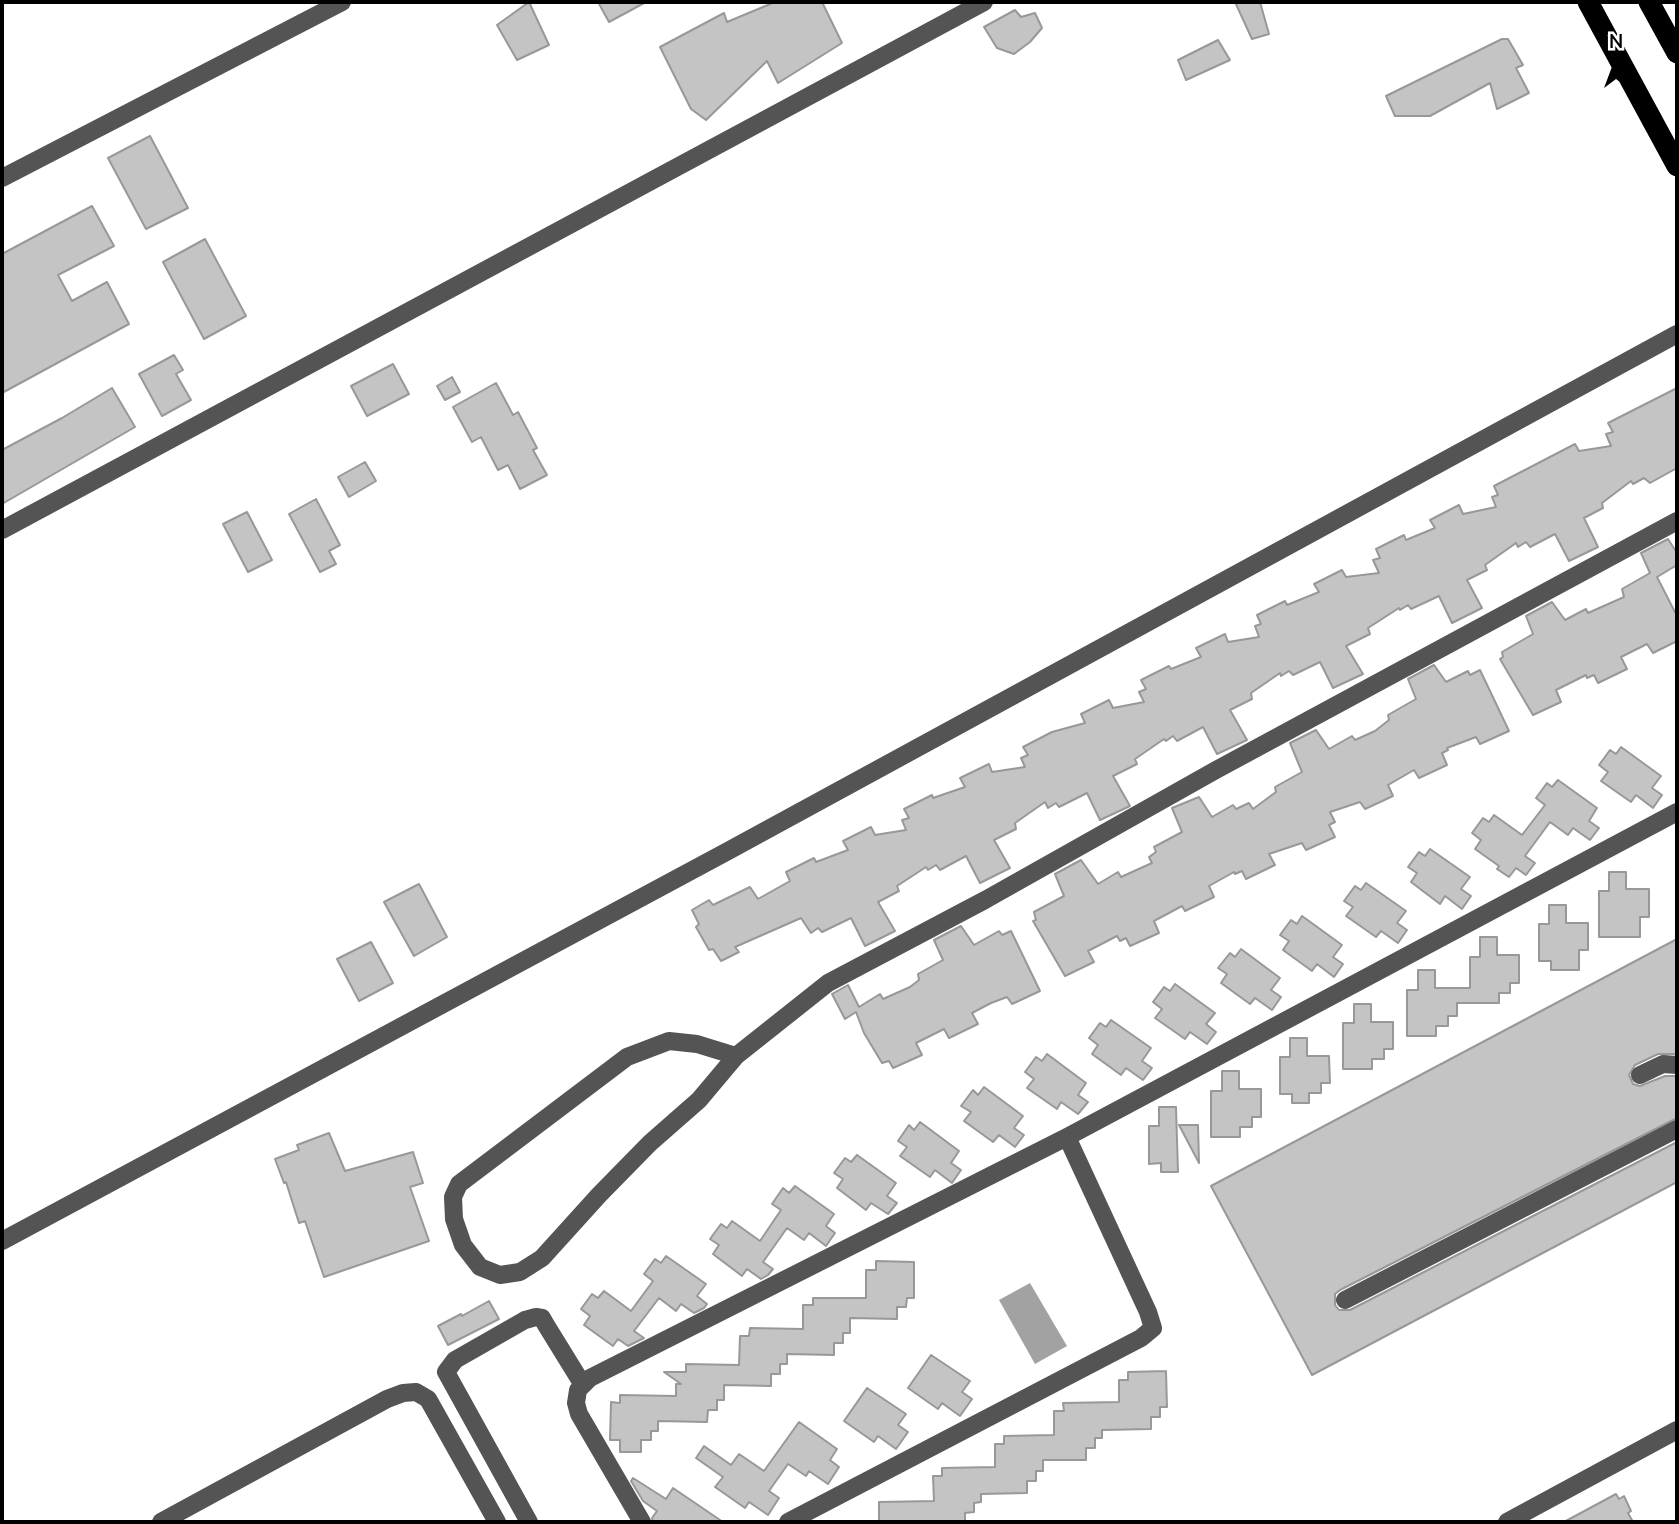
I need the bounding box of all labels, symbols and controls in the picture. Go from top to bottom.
north arrow [1581,28,1651,98]
text: N [1609,29,1623,55]

